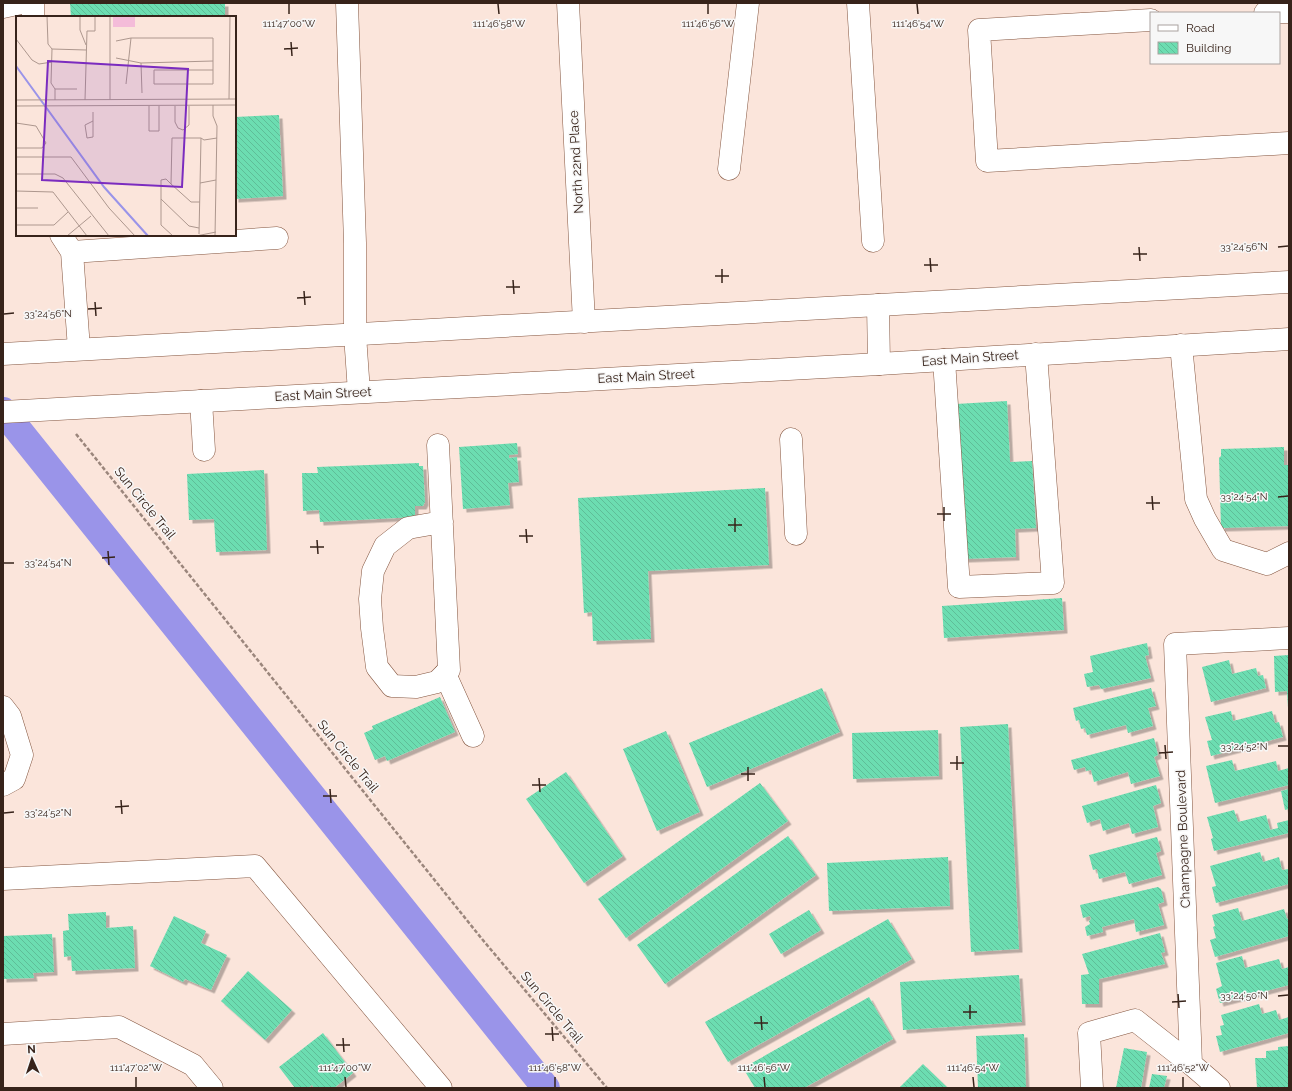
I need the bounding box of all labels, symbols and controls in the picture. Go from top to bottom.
legend [1150,12,1280,64]
inset map [16,16,236,236]
text: 111°47'00"W [263,18,316,29]
text: 111°46'58"W [473,18,526,29]
text: 111°46'56"W [682,18,735,29]
text: 111°46'54"W [892,18,945,29]
text: Road [1186,21,1215,35]
text: Building [1186,41,1232,55]
street label: North 22nd Place [566,110,586,214]
text: 33°24'56"N [1220,241,1268,252]
text: 33°24'56"N [24,308,72,319]
street label: East Main Street [921,347,1020,369]
street label: East Main Street [597,366,696,386]
street label: East Main Street [274,384,373,404]
street label: Sun Circle Trail [111,464,179,543]
text: 33°24'54"N [1220,491,1268,502]
text: 33°24'54"N [24,557,72,568]
street label: Sun Circle Trail [314,717,382,796]
text: 33°24'52"N [1221,741,1267,752]
street label: Champagne Boulevard [1173,769,1193,909]
text: 33°24'52"N [25,807,71,818]
street label: Sun Circle Trail [518,968,587,1046]
text: 33°24'50"N [1220,990,1268,1001]
north arrow [12,1039,52,1079]
text: N [27,1043,36,1056]
text: 111°47'02"W [110,1062,162,1073]
text: 111°47'00"W [319,1062,372,1073]
text: 111°46'58"W [529,1062,582,1073]
text: 111°46'56"W [738,1062,791,1073]
text: 111°46'54"W [947,1062,1000,1073]
text: 111°46'52"W [1157,1062,1209,1073]

